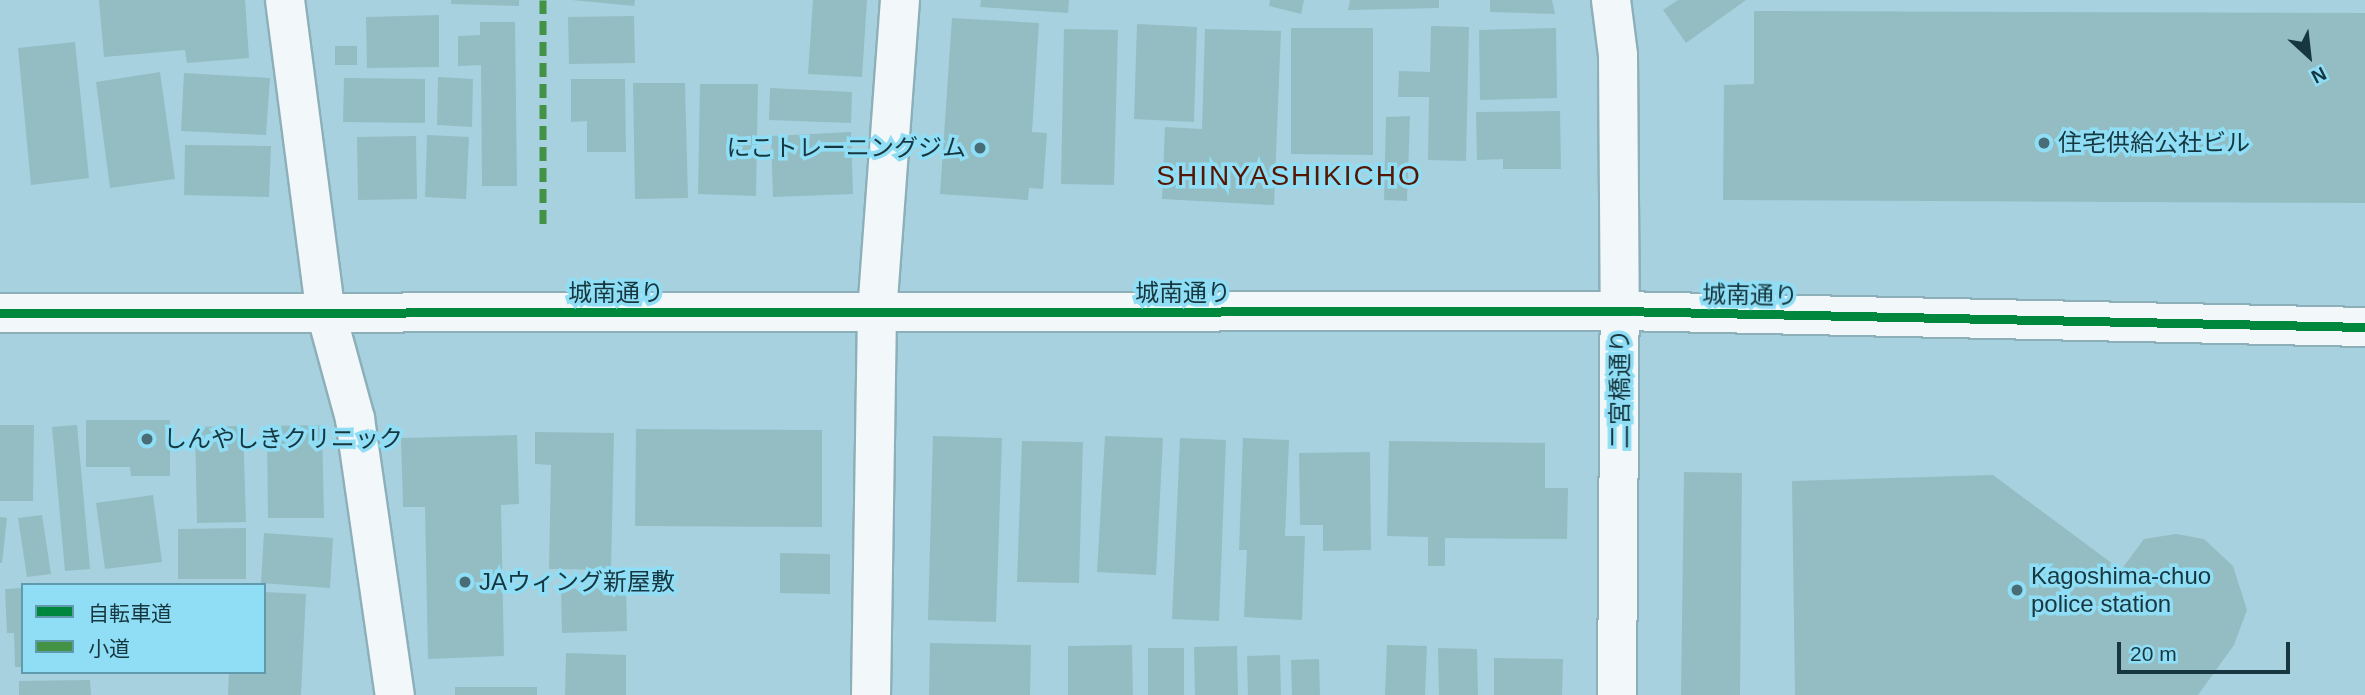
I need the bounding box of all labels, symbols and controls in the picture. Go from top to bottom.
north arrow [2274,21,2344,91]
text: N [2308,63,2330,88]
place label: 住宅供給公社ビル [2058,129,2250,157]
place label: にこトレーニングジム [726,134,966,162]
marker: 住宅供給公社ビル [2036,135,2052,151]
marker: にこトレーニングジム [972,140,988,156]
district label: SHINYASHIKICHO [1158,159,1420,193]
street label: 城南通り [568,279,664,307]
street label: 城南通り [1135,279,1231,307]
street label: 城南通り [1702,280,1798,310]
street label: 二宮橋通り [1606,329,1634,449]
place label: しんやしきクリニック [163,425,403,453]
marker: しんやしきクリニック [137,429,157,449]
place label: Kagoshima-chuo police station [2031,562,2211,618]
place label: JAウィング新屋敷 [479,568,675,596]
marker: JAウィング新屋敷 [457,574,473,590]
marker: Kagoshima-chuo police station [2009,582,2025,598]
legend [21,583,266,674]
text: 自転車道 [88,602,172,625]
scale bar [2120,628,2293,672]
text: 小道 [88,637,130,660]
text: 20 m [2130,642,2177,665]

